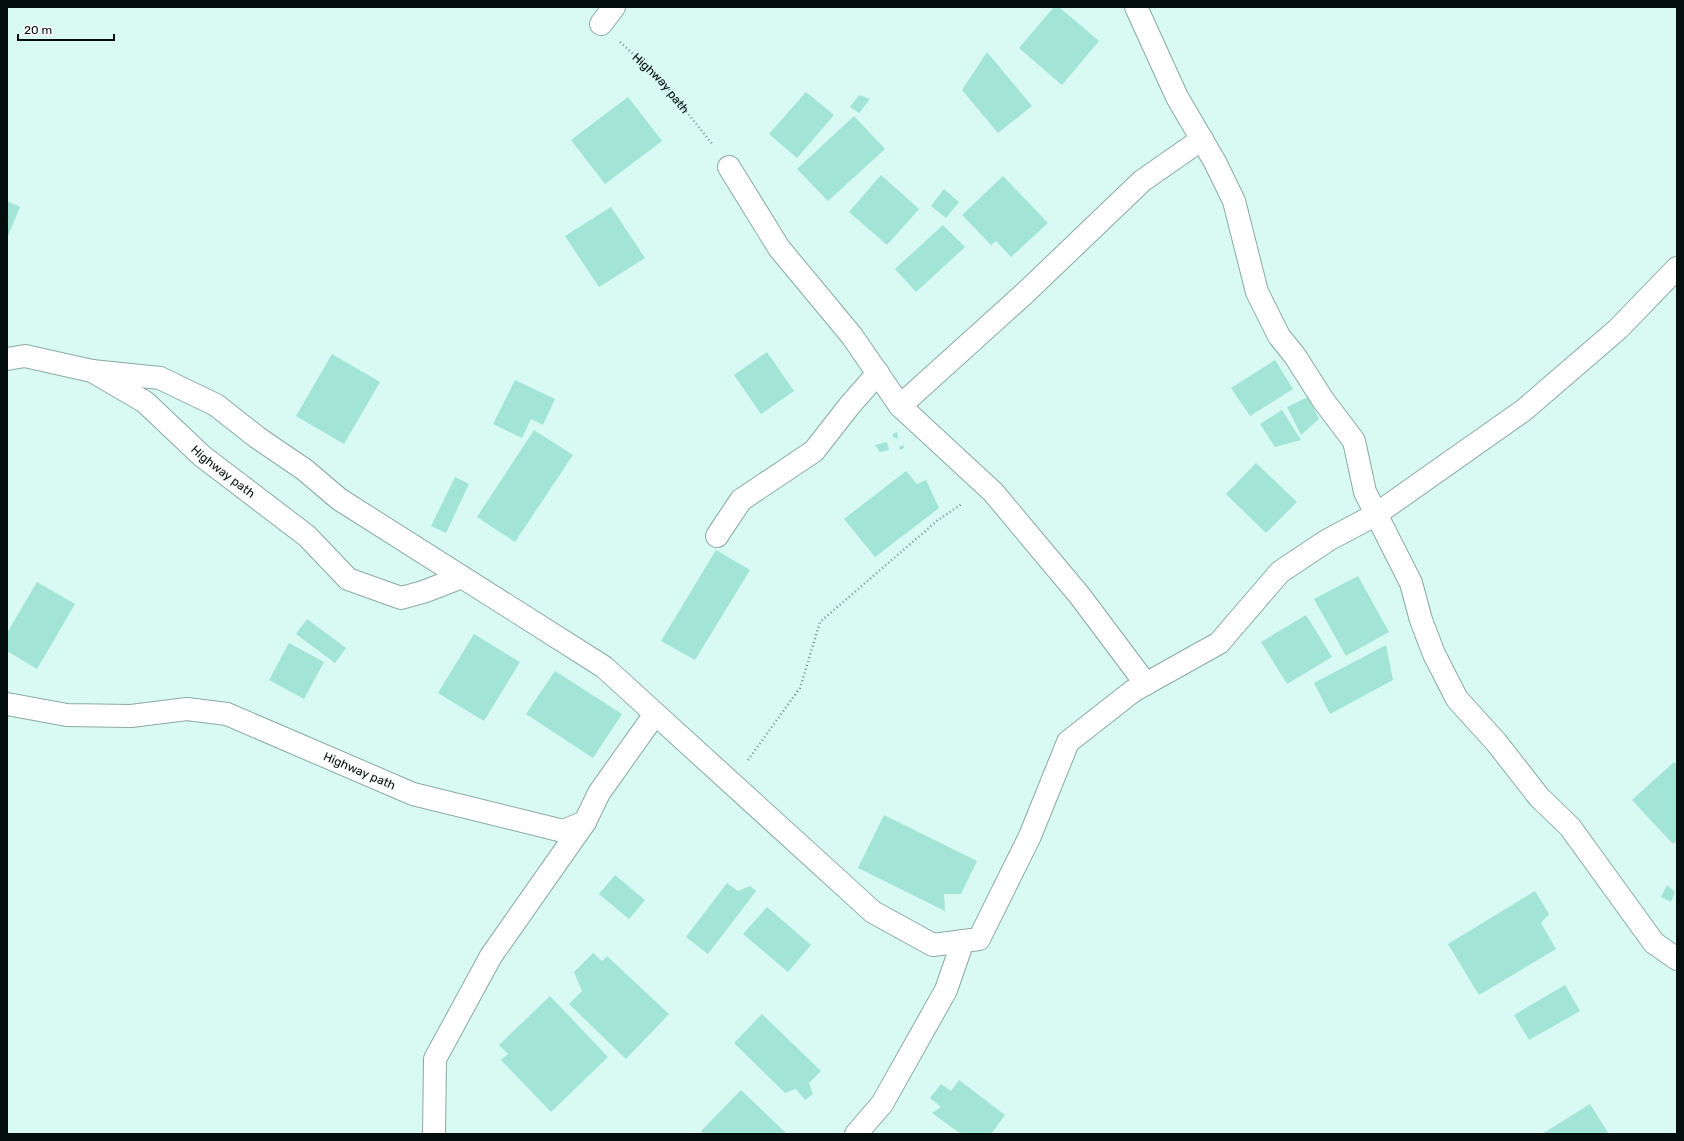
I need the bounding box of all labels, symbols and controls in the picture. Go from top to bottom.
scale bar [18,16,114,42]
text: 20 m [24,23,52,37]
street label: Highway path [630,50,692,116]
street label: Highway path [188,442,258,501]
street label: Highway path [321,749,398,793]

